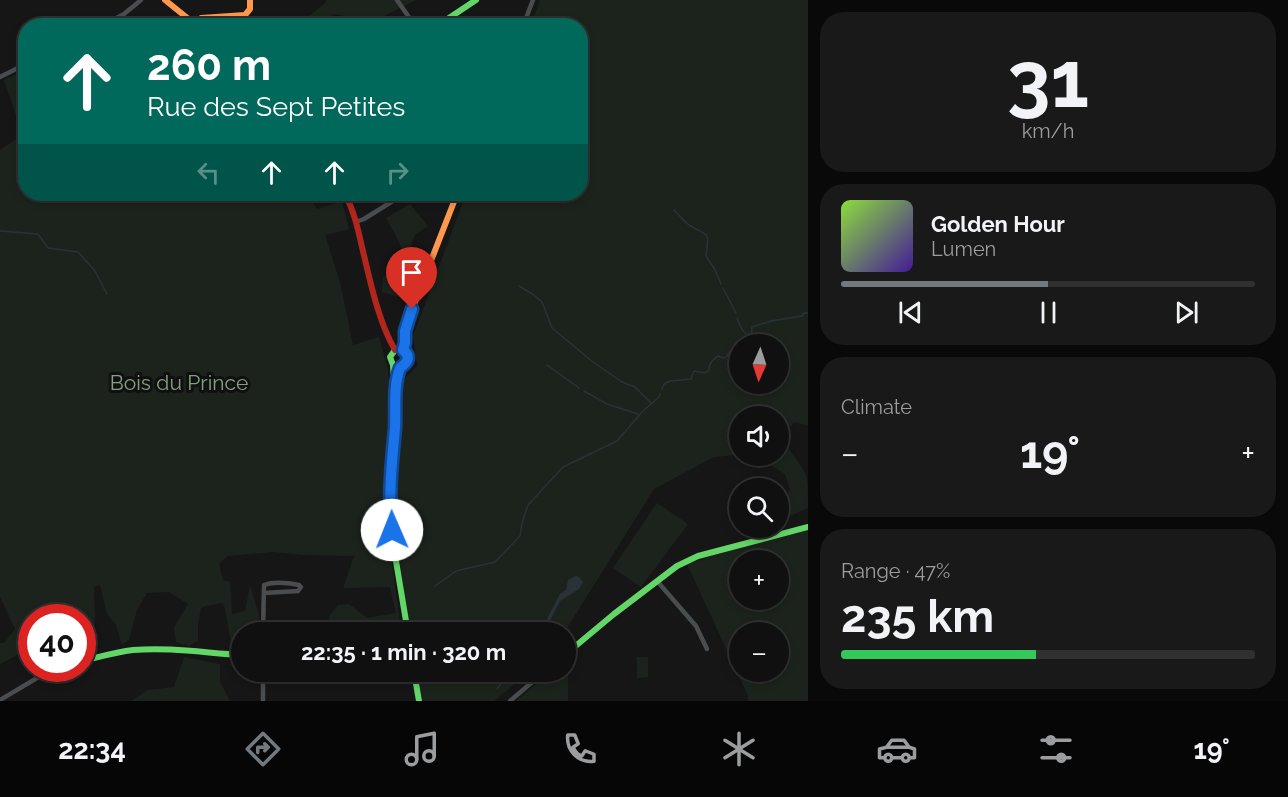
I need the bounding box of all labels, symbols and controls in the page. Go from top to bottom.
text: 31 [1007,34,1089,125]
text: 260 m [147,41,271,90]
icon: ahead [48,42,126,120]
text: Rue des Sept Petites [147,91,405,122]
text: km/h [1022,119,1074,143]
icon: left [192,156,225,189]
icon: ahead [255,156,288,189]
icon: ahead [318,156,351,189]
icon: right [381,156,414,189]
text: Golden Hour [931,211,1065,237]
text: Lumen [931,237,996,261]
pin [386,247,437,309]
icon: arrive [395,256,428,289]
icon: previous [894,296,927,329]
icon: pause [1032,296,1065,329]
icon: next [1170,296,1203,329]
north arrow [729,334,789,394]
map controls [729,334,789,682]
park label: Bois du Prince [110,370,248,395]
text: Climate [841,395,912,419]
button: sound [729,406,789,466]
text: 19° [1020,426,1080,479]
text: − [841,434,859,473]
text: + [1241,434,1255,473]
button: search [729,478,789,538]
position arrow [360,498,424,562]
button: + [729,550,789,610]
text: Range · 47% [841,559,950,583]
text: 235 km [841,590,994,643]
speed limit sign: 40 [18,604,96,682]
button: − [729,622,789,682]
text: 22:35 · 1 min · 320 m [301,639,506,665]
icon: directions [242,728,284,770]
icon: music [401,728,443,770]
icon: phone [559,728,601,770]
icon: climate [718,728,760,770]
icon: car [876,728,918,770]
icon: filters [1035,728,1077,770]
text: 22:34 [58,734,126,765]
text: 19° [1193,734,1230,765]

